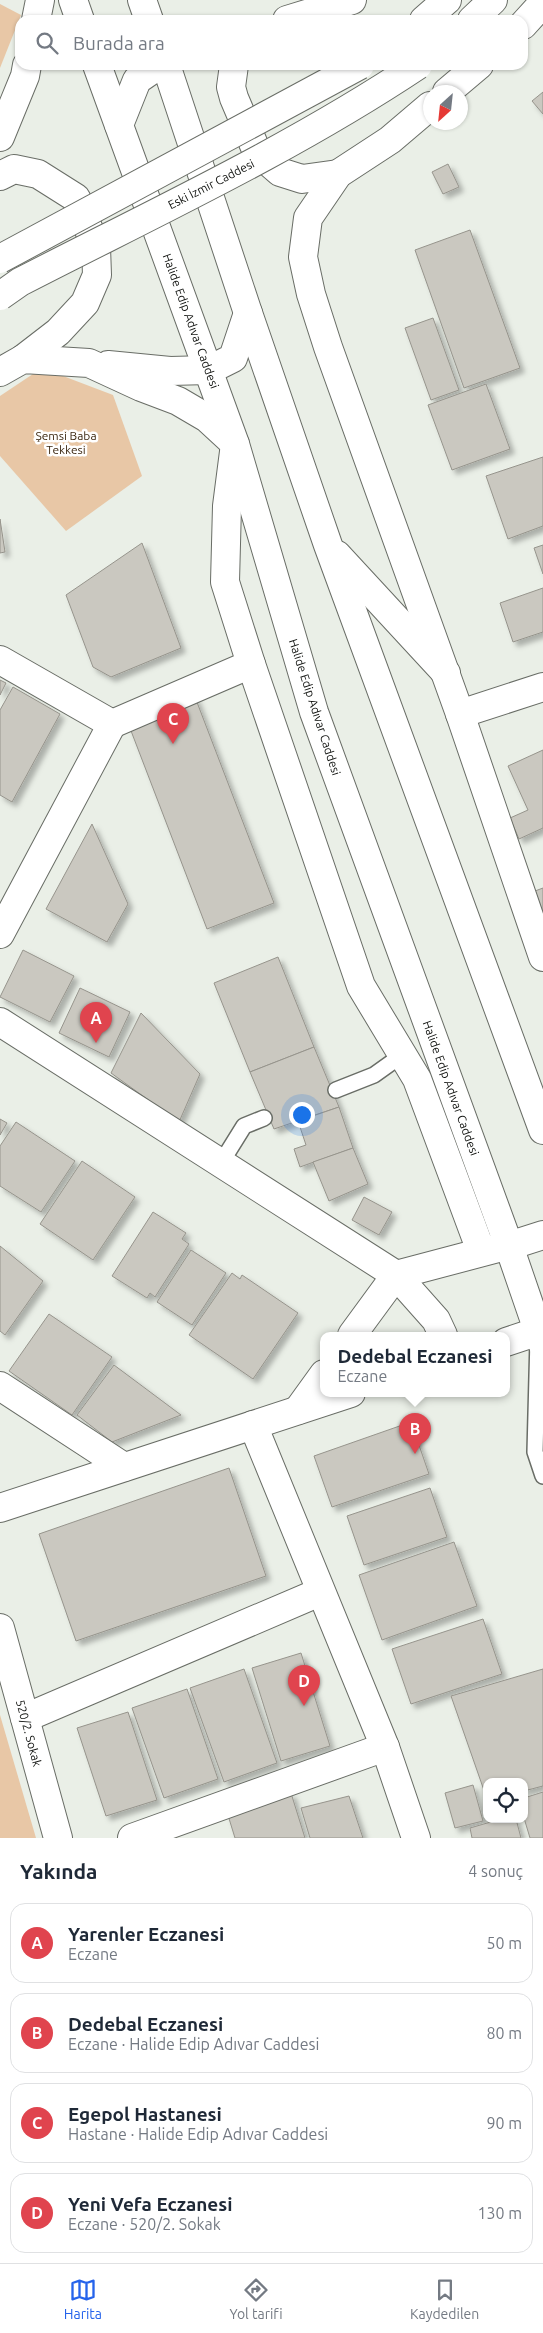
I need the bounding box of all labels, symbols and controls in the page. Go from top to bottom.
search box [15,15,528,70]
icon: search [33,29,61,57]
text: Burada ara [73,32,165,54]
north arrow [423,85,468,130]
street label: Eski İzmir Caddesi [166,157,256,211]
street label: Halide Edip Adıvar Caddesi [160,252,222,390]
park label: Şemsi Baba Tekkesi [35,429,97,456]
street label: Halide Edip Adıvar Caddesi [287,637,343,777]
pin: C [157,703,189,744]
pin: A [80,1002,112,1043]
street label: Halide Edip Adıvar Caddesi [420,1019,482,1157]
your location [289,1102,315,1128]
popup [320,1332,510,1397]
text: Dedebal Eczanesi [337,1345,493,1367]
text: Eczane [337,1367,387,1385]
pin: B [399,1413,431,1454]
pin: D [288,1665,320,1706]
street label: 520/2. Sokak [14,1698,44,1768]
map controls [483,1778,528,1823]
button: locate [483,1778,528,1823]
text: Yakında [20,1859,97,1883]
text: 4 sonuç [468,1862,523,1880]
text: Yarenler Eczanesi [68,1923,224,1945]
text: A [31,1934,43,1952]
text: 50 m [486,1934,522,1952]
text: Eczane [68,1945,118,1963]
text: Dedebal Eczanesi [68,2013,223,2035]
text: B [32,2024,42,2042]
text: 80 m [486,2024,522,2042]
text: Eczane · Halide Edip Adıvar Caddesi [68,2035,319,2053]
text: Egepol Hastanesi [68,2103,222,2125]
text: C [32,2114,42,2132]
text: 90 m [486,2114,522,2132]
text: Hastane · Halide Edip Adıvar Caddesi [68,2125,328,2143]
text: Yeni Vefa Eczanesi [68,2193,233,2215]
text: D [31,2204,43,2222]
text: 130 m [477,2204,522,2222]
text: Eczane · 520/2. Sokak [68,2215,221,2233]
tab: Harita [64,2276,102,2322]
tab: Yol tarifi [229,2276,283,2322]
tab: Kaydedilen [410,2276,479,2322]

